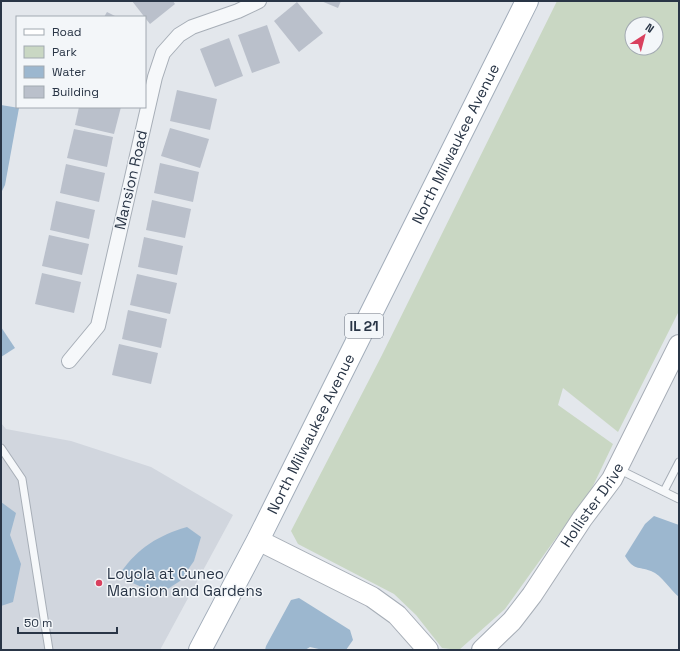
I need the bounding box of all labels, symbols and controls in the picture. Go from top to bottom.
legend [16,16,146,108]
north arrow [624,16,664,56]
text: N [643,20,657,36]
text: Road [52,24,81,40]
text: Park [52,44,77,60]
street label: North Milwaukee Avenue [407,60,503,227]
text: Water [52,64,86,80]
text: Building [52,84,99,100]
street label: Mansion Road [110,128,151,231]
road number: IL 21 [345,314,383,338]
street label: North Milwaukee Avenue [263,350,359,517]
street label: Hollister Drive [556,459,628,551]
place label: Loyola at Cuneo Mansion and Gardens [107,564,263,600]
marker: Loyola at Cuneo Mansion and Gardens [94,578,104,588]
scale bar [18,609,117,635]
text: 50 m [24,615,52,631]

